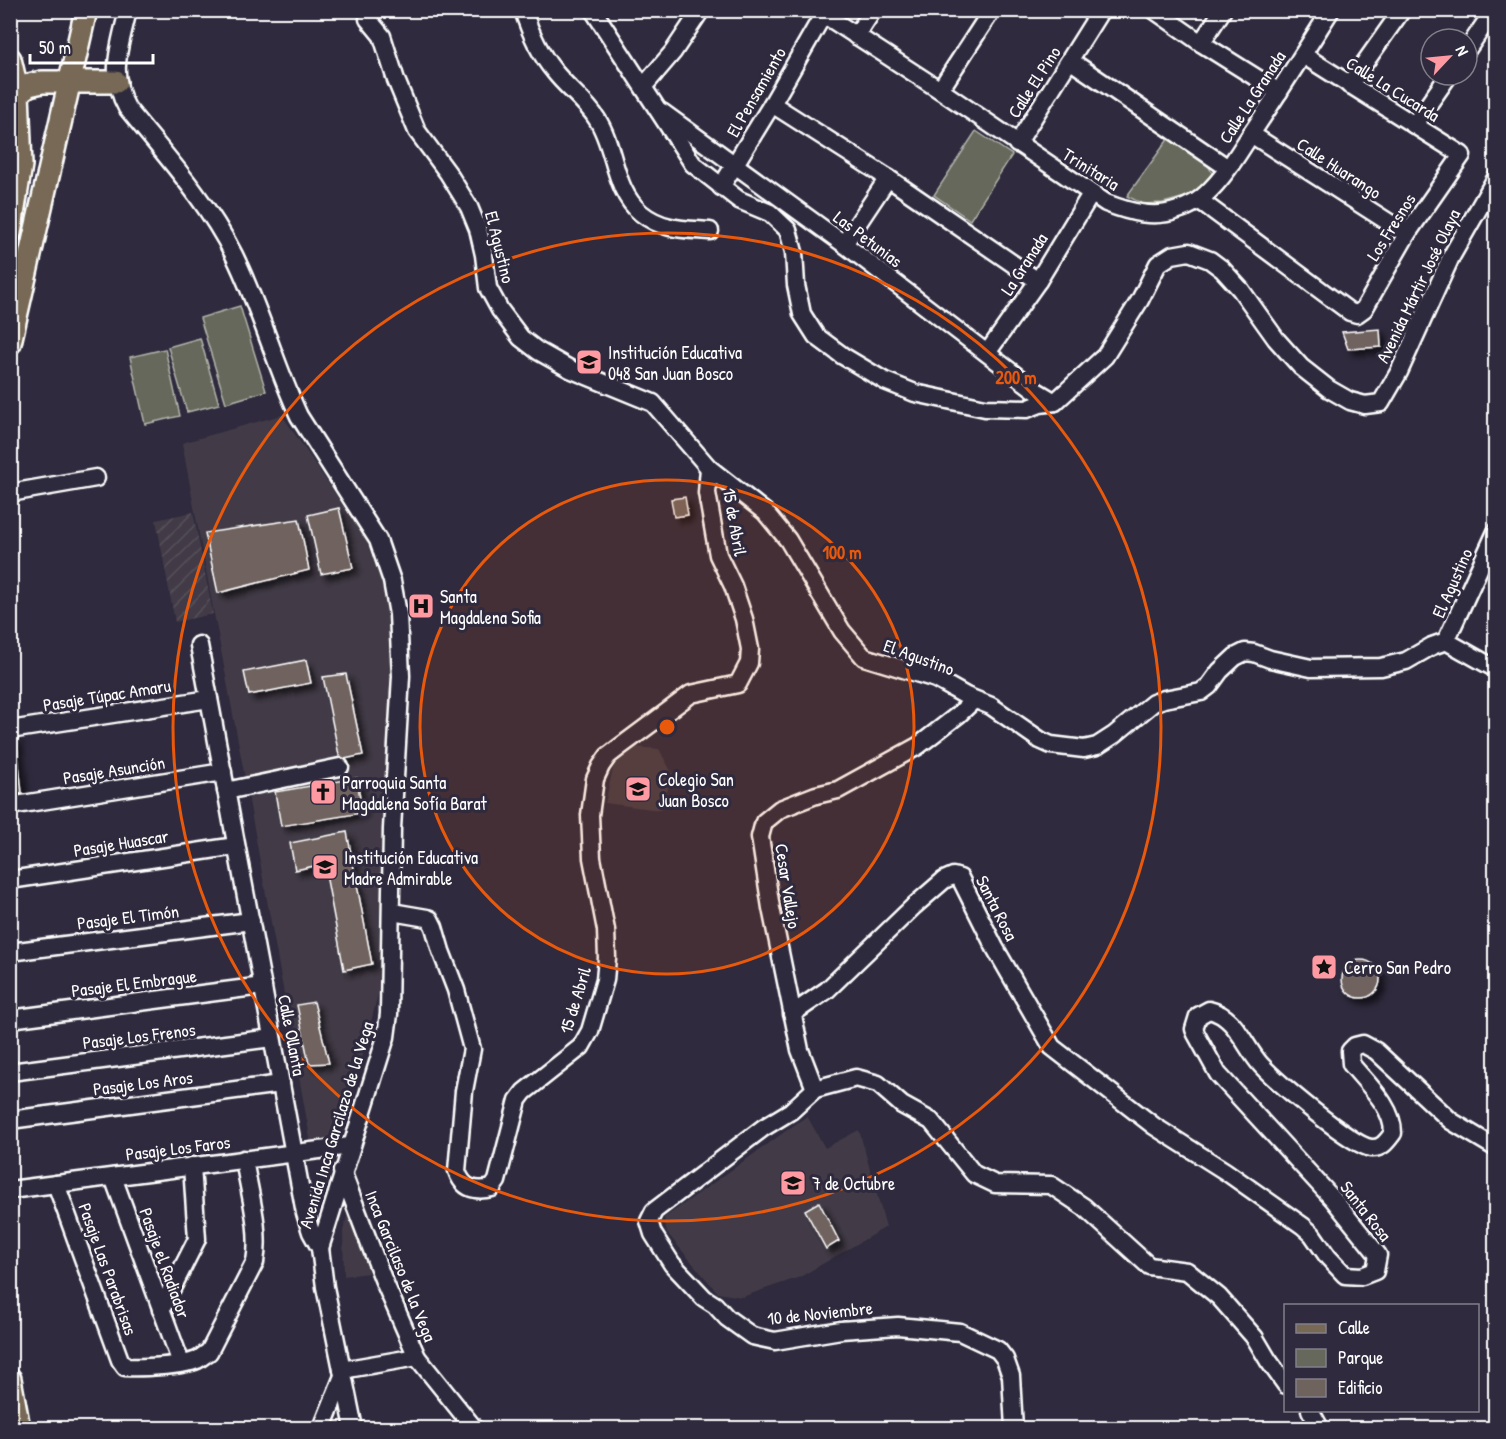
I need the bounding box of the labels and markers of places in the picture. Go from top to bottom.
place label: Institución Educativa 048 San Juan Bosco [608,340,742,386]
school or university icon: Institución Educativa 048 San Juan Bosco [574,347,604,377]
place label: Santa Magdalena Sofia [440,584,541,630]
hospital icon: Santa Magdalena Sofia [406,591,436,621]
centre of rings [657,717,677,737]
place label: Colegio San Juan Bosco [658,767,734,813]
place label: Parroquia Santa Magdalena Sofía Barat [342,770,488,816]
school or university icon: Colegio San Juan Bosco [623,774,653,804]
church icon: Parroquia Santa Magdalena Sofía Barat [308,777,338,807]
place label: Institución Educativa Madre Admirable [344,845,478,891]
school or university icon: Institución Educativa Madre Admirable [310,852,340,882]
place icon: Cerro San Pedro [1309,952,1339,982]
place label: Cerro San Pedro [1344,955,1451,980]
school or university icon: 7 de Octubre [778,1168,808,1198]
place label: 7 de Octubre [812,1171,895,1196]

